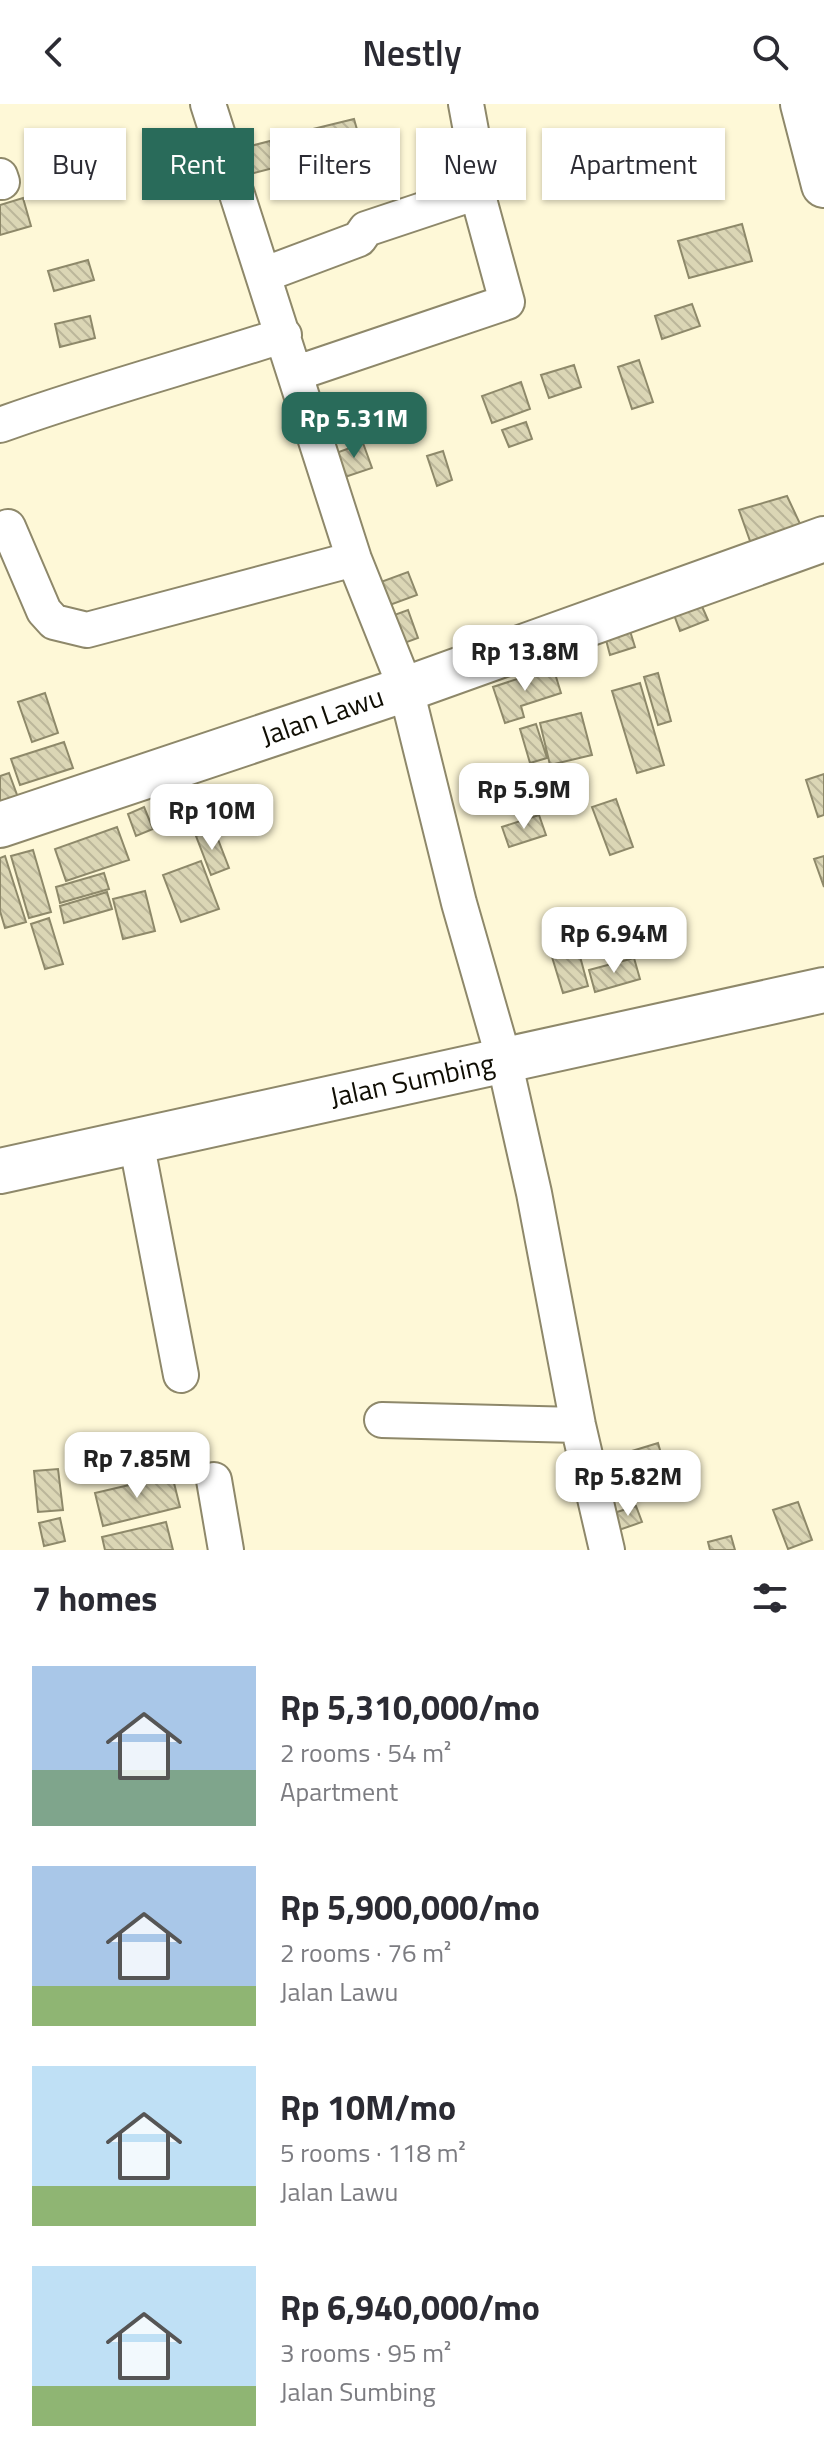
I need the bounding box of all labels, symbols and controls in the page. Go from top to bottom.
text: Nestly [362,25,462,80]
icon: back [32,30,76,74]
icon: search [748,30,792,74]
chip: Buy [24,128,126,200]
chip: Rent [142,128,254,200]
chip: Filters [270,128,400,200]
chip: New [416,128,526,200]
chip: Apartment [542,128,725,200]
pin: Rp 5.31M [271,392,437,460]
text: Rp 5.31M [300,398,408,437]
pin: Rp 13.8M [442,625,608,693]
text: Rp 13.8M [471,631,579,670]
street label: Jalan Lawu [255,674,389,757]
pin: Rp 5.9M [450,763,598,831]
text: Rp 5.9M [477,769,571,808]
pin: Rp 10M [147,784,277,852]
text: Rp 10M [168,790,256,829]
pin: Rp 6.94M [531,907,697,975]
text: Rp 6.94M [560,913,668,952]
street label: Jalan Sumbing [325,1041,498,1118]
pin: Rp 7.85M [54,1432,220,1500]
text: Rp 7.85M [83,1438,191,1477]
pin: Rp 5.82M [545,1450,711,1518]
text: Rp 5.82M [574,1456,682,1495]
text: 7 homes [32,1572,157,1624]
icon: filters [748,1576,792,1620]
text: Rp 5,310,000/mo [280,1681,540,1733]
icon: home [96,1698,192,1794]
text: 2 rooms · 54 m² [280,1733,451,1772]
text: Apartment [280,1772,398,1811]
text: Rp 5,900,000/mo [280,1881,540,1933]
icon: home [96,1898,192,1994]
text: 2 rooms · 76 m² [280,1933,451,1972]
text: Jalan Lawu [280,1972,398,2011]
text: Rp 10M/mo [280,2081,456,2133]
icon: home [96,2098,192,2194]
text: 5 rooms · 118 m² [280,2133,466,2172]
text: Jalan Lawu [280,2172,398,2211]
text: Rp 6,940,000/mo [280,2281,540,2333]
icon: home [96,2298,192,2394]
text: 3 rooms · 95 m² [280,2333,451,2372]
text: Jalan Sumbing [280,2372,436,2411]

